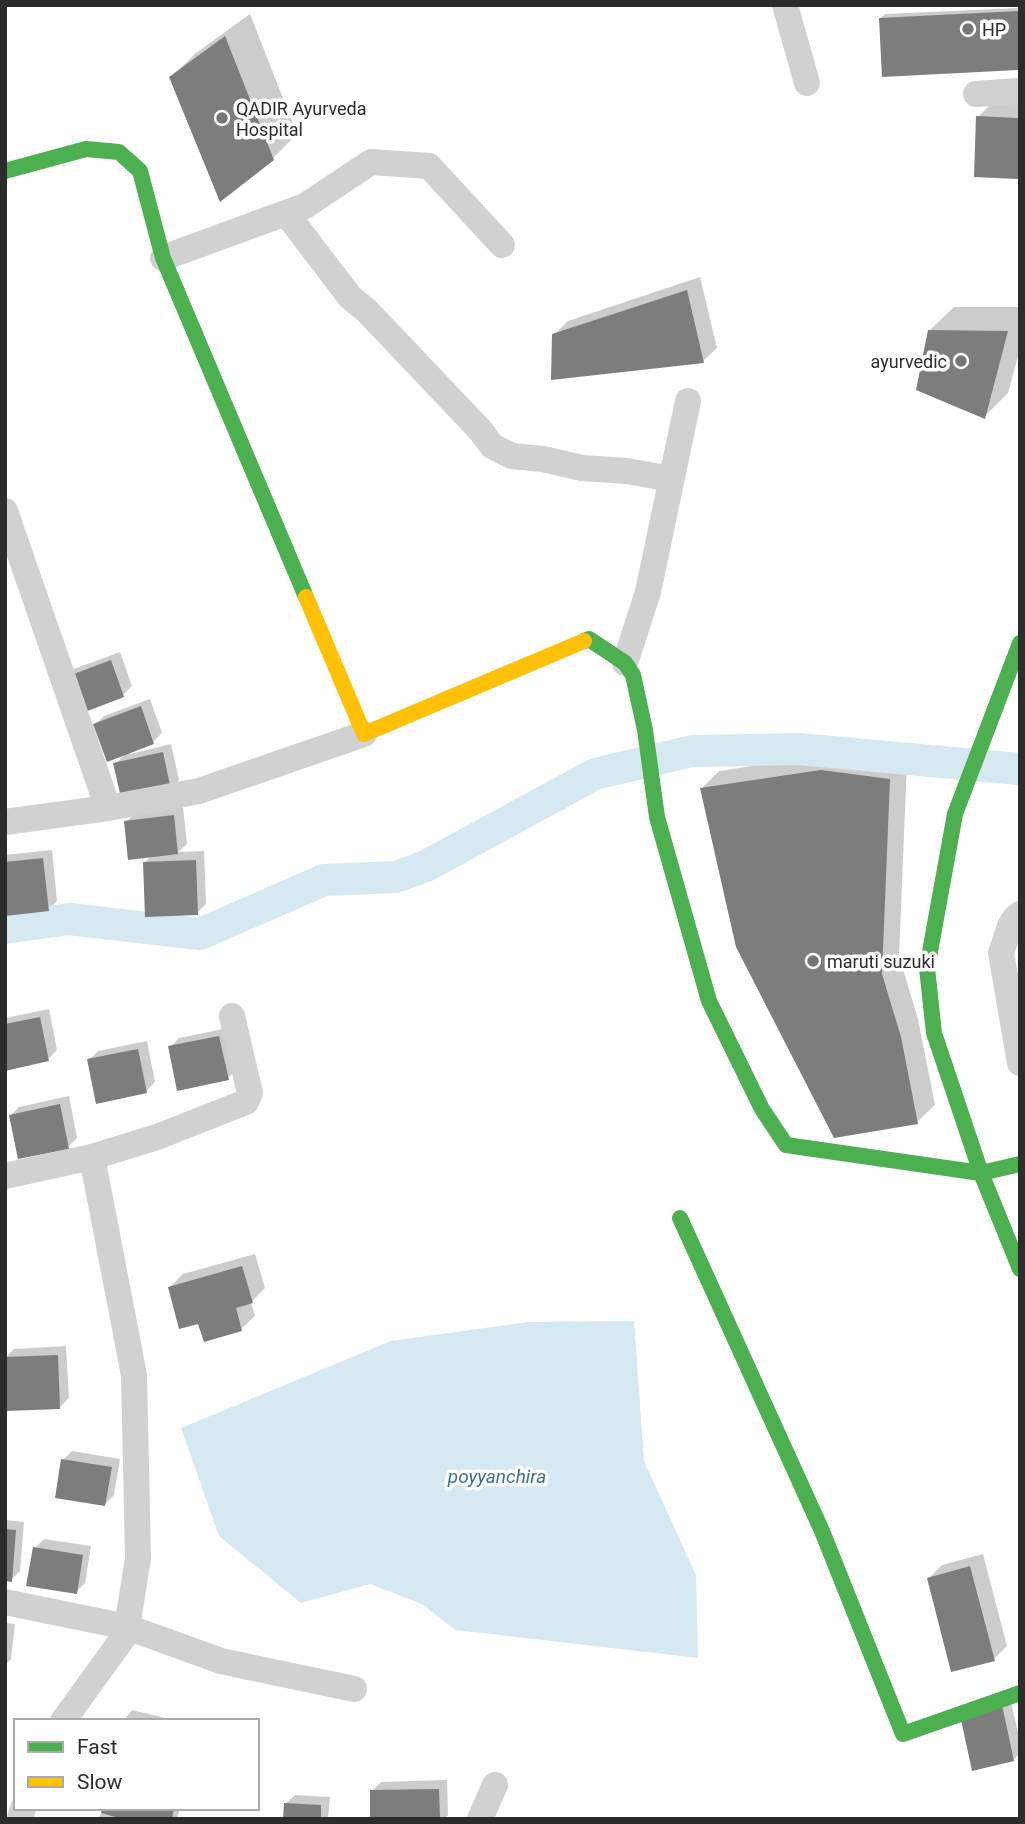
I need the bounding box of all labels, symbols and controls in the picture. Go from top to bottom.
place label: HP [982,19,1006,40]
marker: HP [960,21,976,37]
place label: QADIR Ayurveda Hospital [236,98,366,140]
marker: QADIR Ayurveda Hospital [214,110,230,126]
place label: ayurvedic [871,351,947,372]
marker: ayurvedic [953,353,969,369]
place label: maruti suzuki [827,951,935,972]
marker: maruti suzuki [805,953,821,969]
water label: poyyanchira [447,1465,546,1488]
legend [14,1719,259,1810]
text: Fast [77,1735,118,1759]
text: Slow [77,1770,123,1794]

